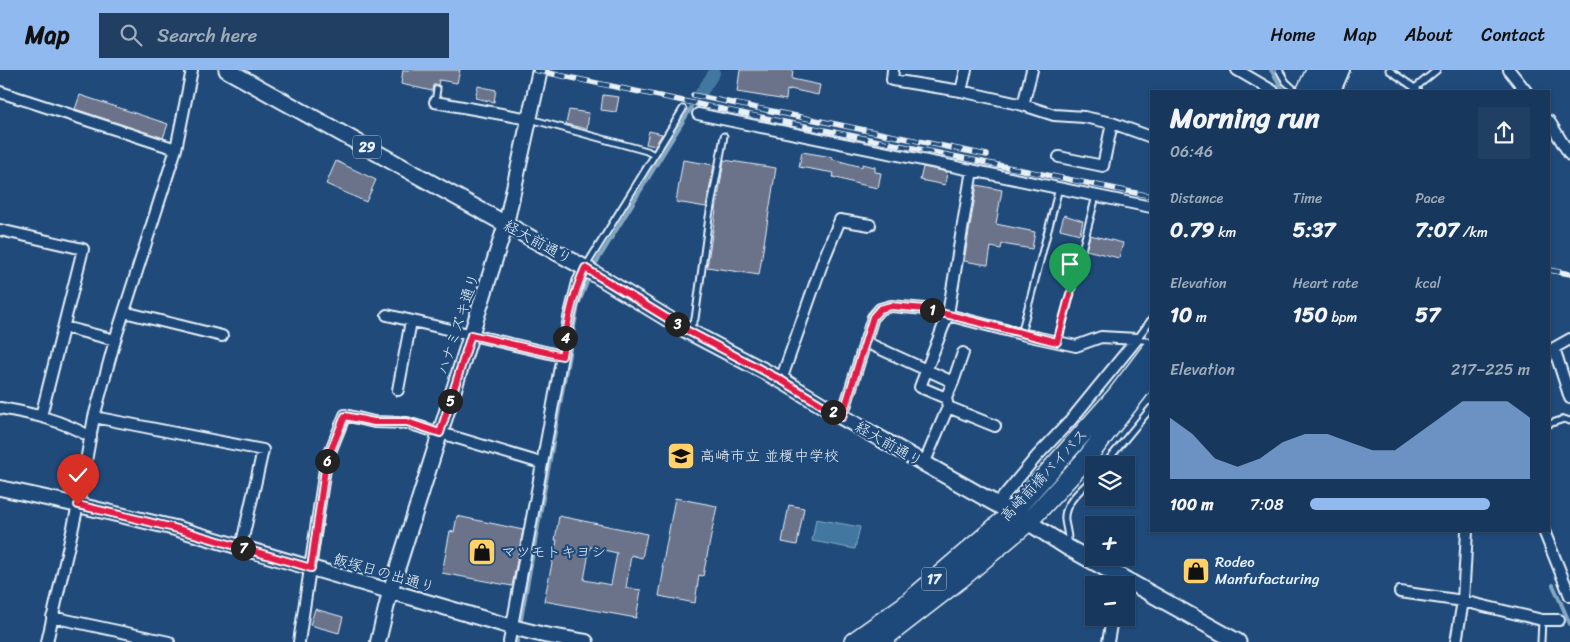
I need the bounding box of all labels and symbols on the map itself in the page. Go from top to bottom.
road number: 29 [353,136,381,158]
street label: 経大前通り [499,212,577,272]
pin [1049,243,1091,294]
street label: ハナミズキ通り [429,270,487,378]
pin: 1 [920,298,944,322]
pin: 3 [664,312,690,336]
pin: 4 [552,326,578,350]
pin: 5 [438,388,462,414]
pin: 2 [820,400,846,424]
street label: 経大前通り [850,414,928,474]
street label: 高崎前橋バイパス [994,422,1094,528]
school or university icon: 高崎市立 並榎中学校 [666,441,696,471]
place label: 高崎市立 並榎中学校 [700,443,839,469]
pin: 6 [314,448,340,474]
pin [57,454,99,505]
pin: 7 [230,536,256,560]
shop icon: マツモトキヨシ [467,537,497,567]
place label: マツモトキヨシ [501,539,606,565]
street label: 飯塚日の出通り [330,546,438,600]
place label: Rodeo Manfufacturing [1215,549,1320,592]
shop icon: Rodeo Manfufacturing [1181,556,1211,586]
road number: 17 [922,568,946,590]

